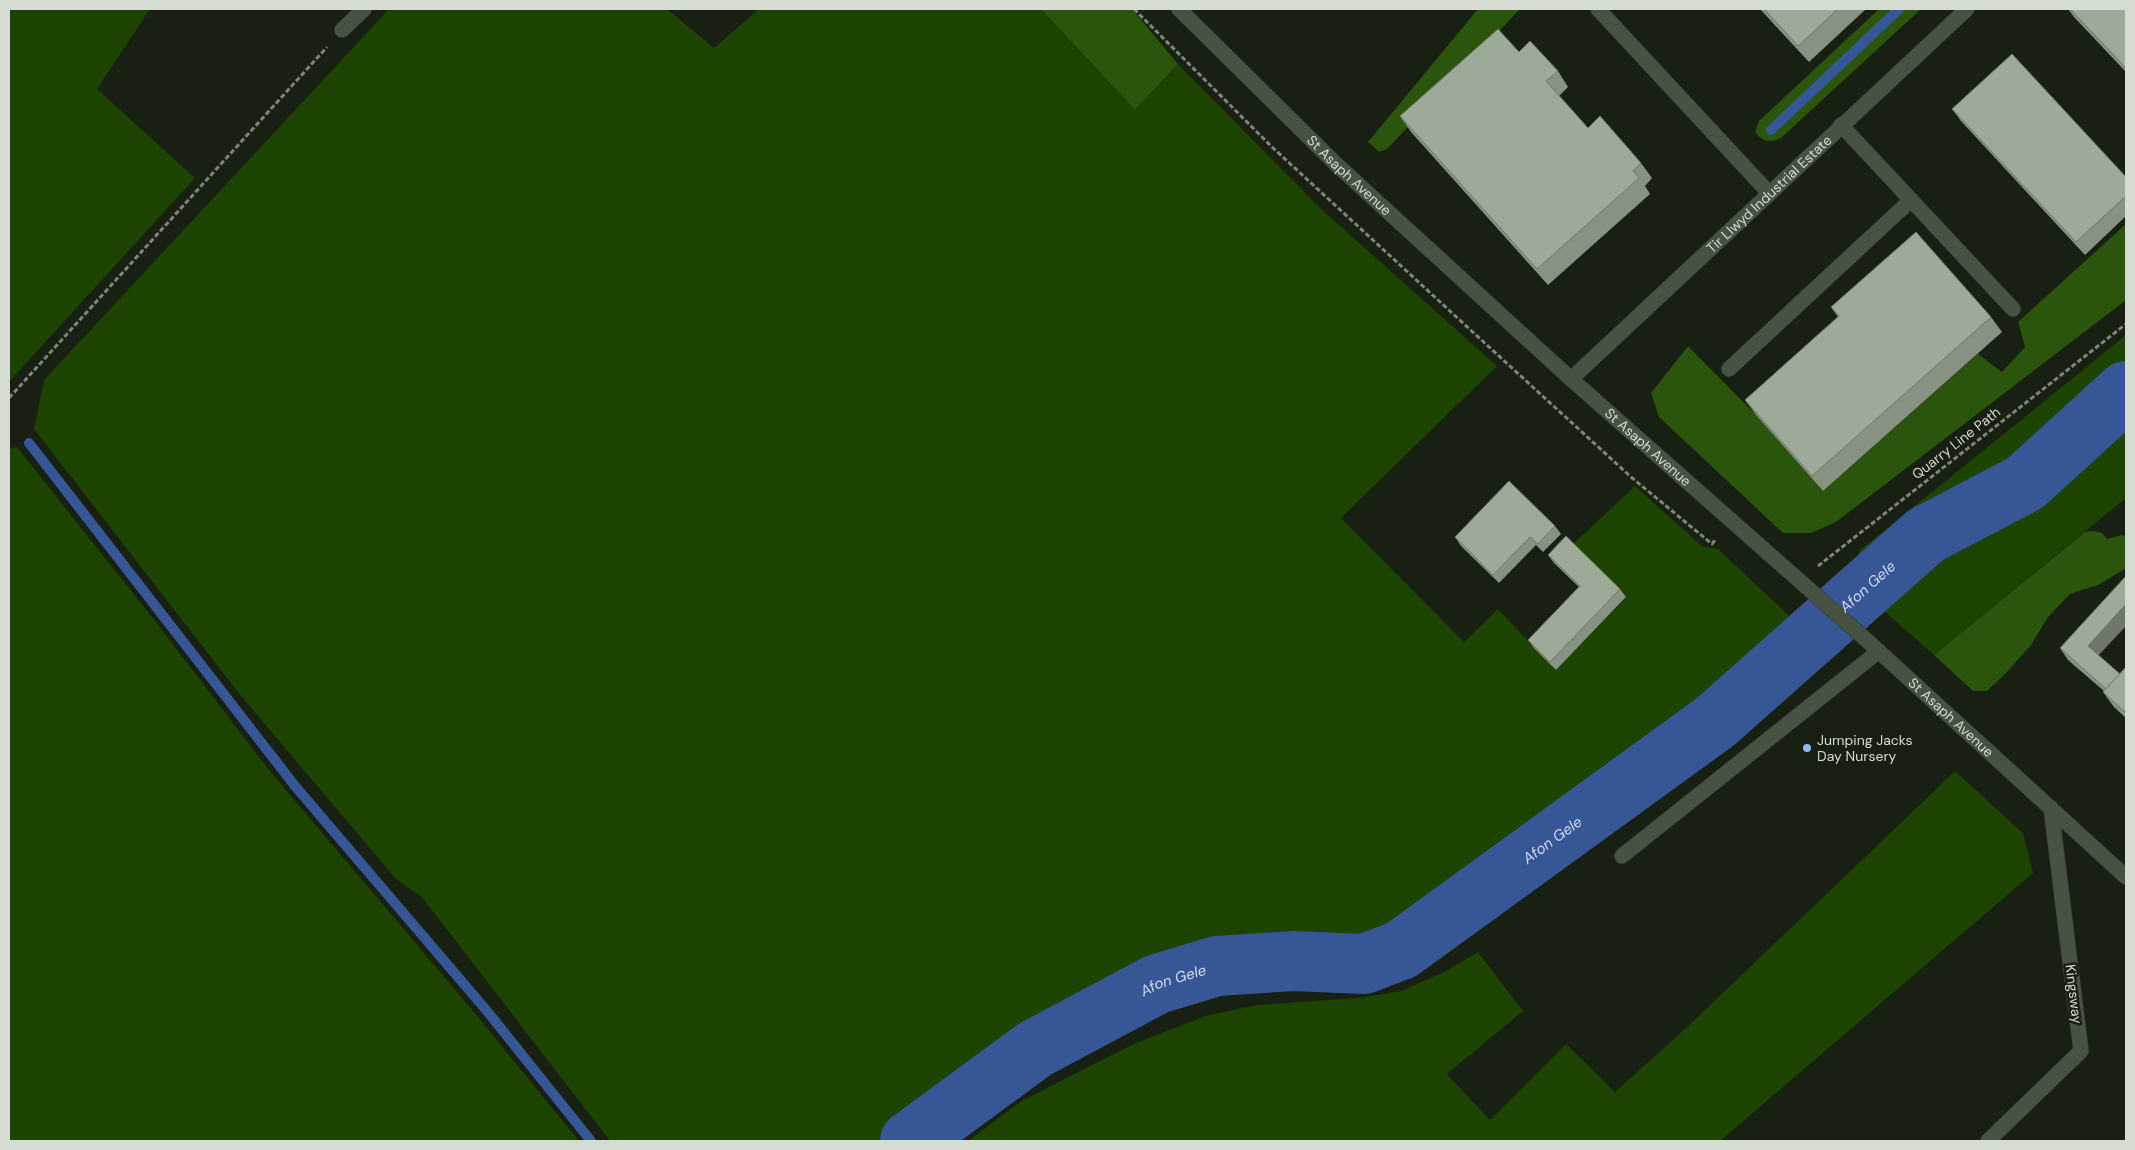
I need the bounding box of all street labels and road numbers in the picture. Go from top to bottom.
street label: St Asaph Avenue [1303,131,1395,219]
street label: Tir Llwyd Industrial Estate [1702,131,1836,257]
street label: Quarry Line Path [1908,403,2004,483]
street label: St Asaph Avenue [1601,404,1695,490]
street label: St Asaph Avenue [1905,674,1998,761]
street label: Kingsway [2061,963,2087,1025]

